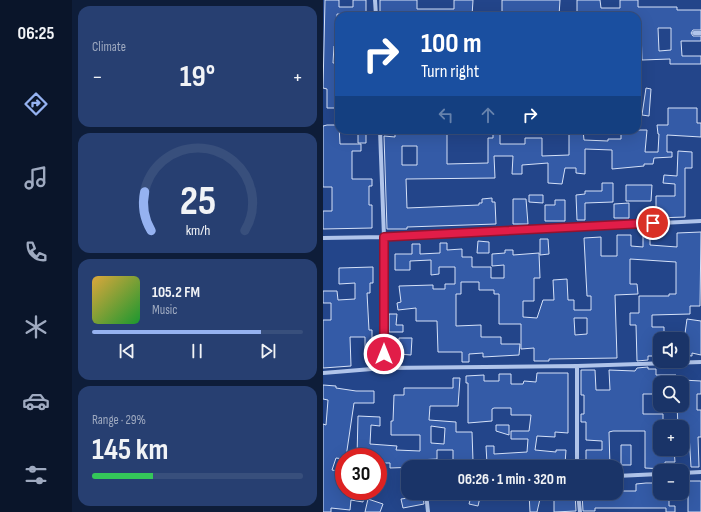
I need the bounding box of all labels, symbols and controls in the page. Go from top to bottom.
text: 06:25 [18,23,54,44]
text: 100 m [421,27,482,60]
icon: right [355,28,407,80]
text: Climate [92,39,126,55]
text: 19° [180,59,215,95]
text: Turn right [421,61,479,82]
text: − [92,64,103,91]
text: + [292,64,303,91]
icon: directions [22,90,50,118]
icon: left [435,104,457,126]
icon: ahead [477,104,499,126]
icon: right [519,104,541,126]
icon: music [22,164,50,192]
text: 25 [179,177,216,226]
pin [636,206,670,240]
icon: arrive [642,212,664,234]
text: km/h [185,221,210,238]
icon: phone [22,238,50,266]
text: 105.2 FM [152,283,200,302]
text: Music [152,302,177,318]
icon: climate [22,313,50,341]
map controls [653,332,689,500]
button: sound [653,332,689,368]
position arrow [363,333,405,375]
icon: previous [116,340,138,362]
icon: pause [186,340,208,362]
icon: next [257,340,279,362]
button: search [653,376,689,412]
icon: car [22,387,50,415]
text: Range · 29% [92,412,146,428]
button: + [653,420,689,456]
text: 145 km [92,432,168,468]
speed limit sign: 30 [335,448,387,500]
icon: filters [22,461,50,489]
button: − [653,464,689,500]
text: 06:26 · 1 min · 320 m [458,470,566,489]

